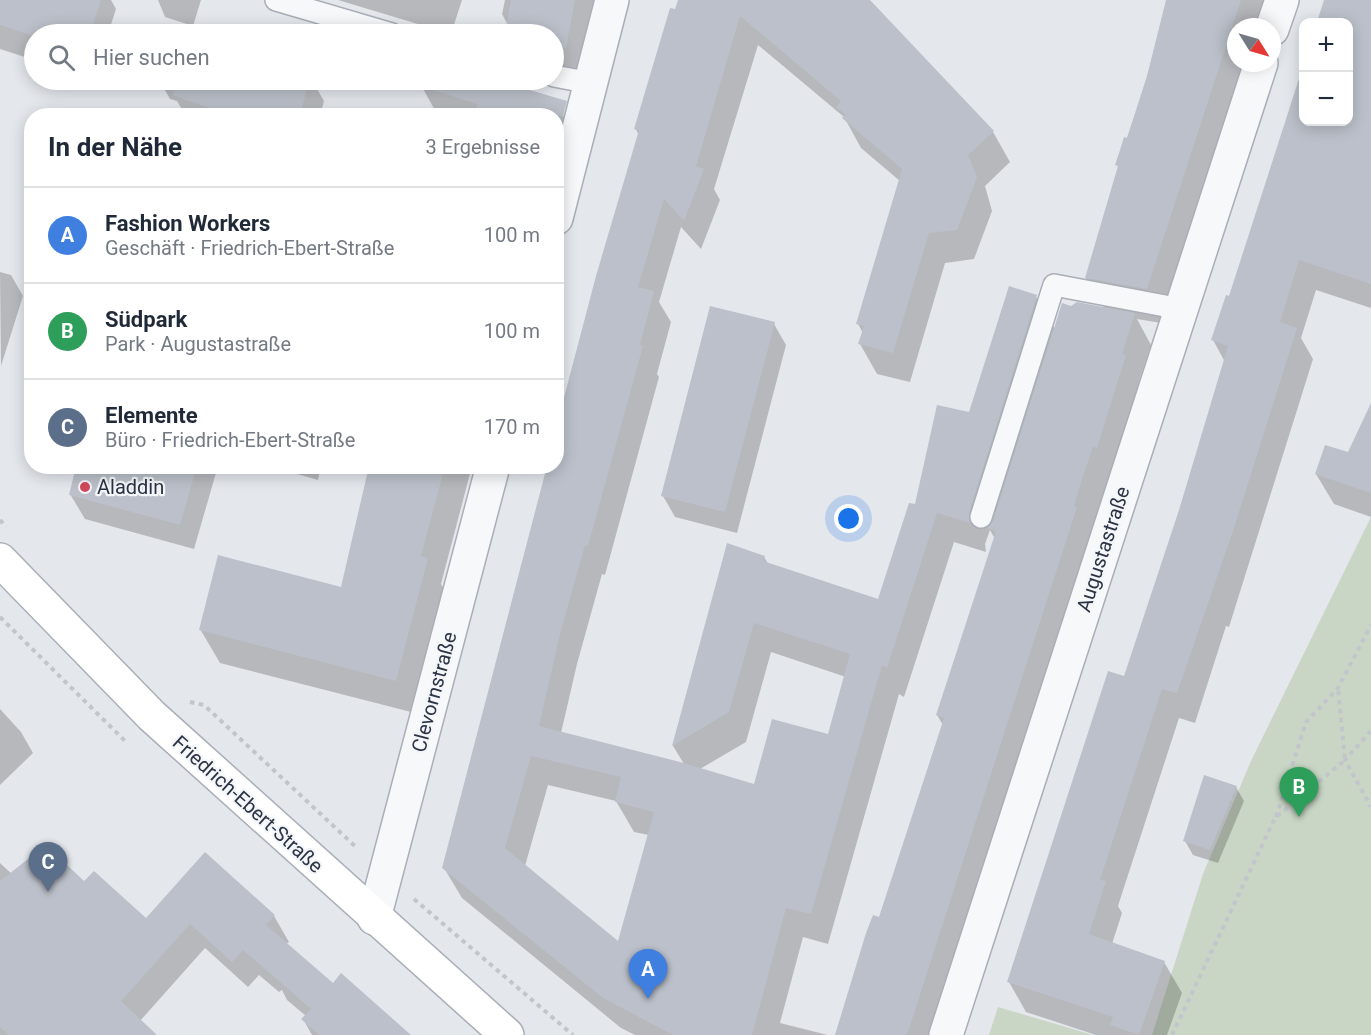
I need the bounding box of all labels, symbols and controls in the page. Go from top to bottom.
north arrow [1227,18,1281,72]
map controls [1299,18,1353,126]
button: + [1299,18,1353,72]
search box [24,24,564,90]
icon: search [45,41,78,74]
text: Hier suchen [93,45,210,70]
button: − [1299,72,1353,126]
text: In der Nähe [48,132,182,162]
text: 3 Ergebnisse [426,135,540,159]
text: Fashion Workers [105,211,270,236]
text: A [61,223,74,247]
text: 100 m [484,223,540,247]
text: Geschäft · Friedrich-Ebert-Straße [105,236,394,260]
text: Südpark [105,307,187,332]
text: B [61,319,74,343]
text: 100 m [484,319,540,343]
text: Park · Augustastraße [105,332,291,356]
text: Elemente [105,403,198,428]
text: C [61,415,74,439]
text: 170 m [484,415,540,439]
text: Büro · Friedrich-Ebert-Straße [105,428,355,452]
place label: Aladdin [97,475,164,499]
marker: Aladdin [78,480,92,494]
street label: Augustastraße [1071,483,1135,615]
your location [834,504,863,533]
street label: Clevornstraße [406,629,462,755]
street label: Friedrich-Ebert-Straße [168,730,328,878]
pin: B [1280,768,1318,817]
pin: C [28,842,68,892]
pin: A [628,950,668,999]

